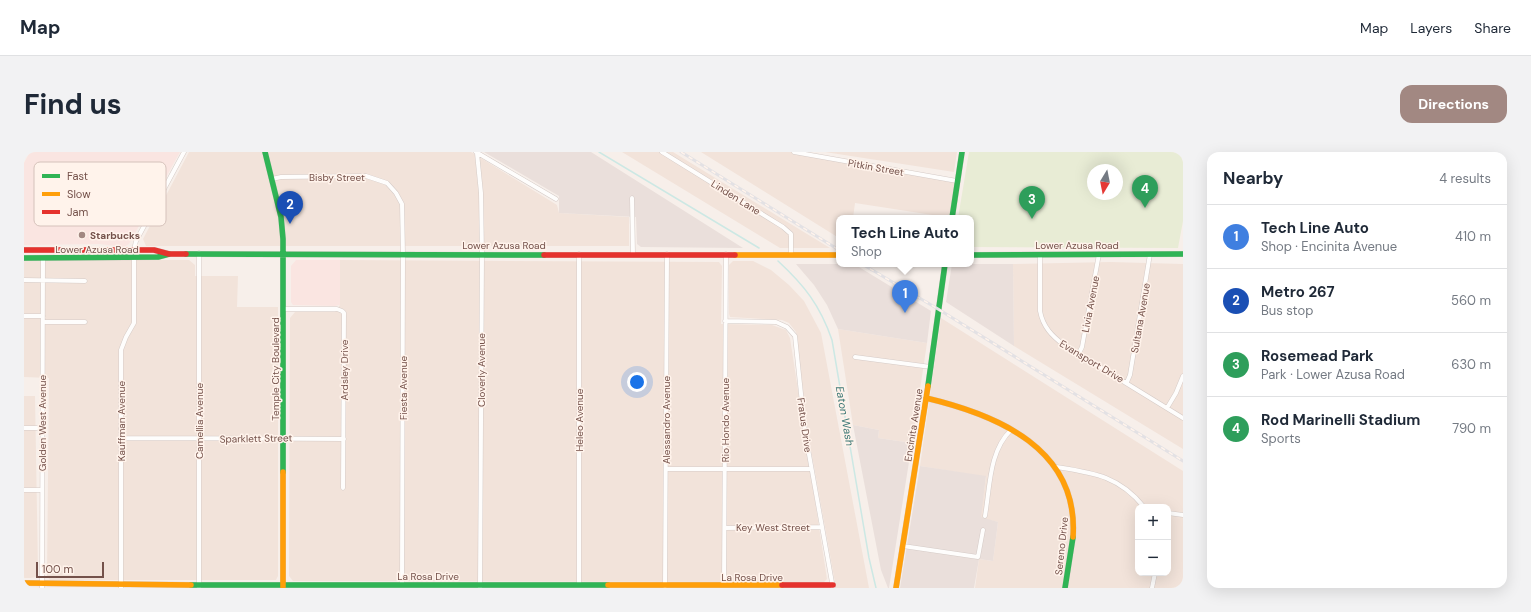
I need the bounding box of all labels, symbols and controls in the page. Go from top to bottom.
text: Map [20,15,60,40]
text: Map [1360,19,1388,37]
text: Layers [1410,19,1452,37]
text: Share [1474,19,1511,37]
button: Directions [1400,85,1507,123]
text: Find us [24,86,122,123]
street label: Pitkin Street [847,156,905,179]
legend [34,162,166,226]
north arrow [1087,164,1123,200]
text: Nearby [1223,167,1283,189]
text: Fast [67,169,88,183]
text: 4 results [1439,170,1491,187]
street label: Bisby Street [309,171,365,184]
pin: 4 [1132,175,1158,208]
street label: Linden Lane [709,177,763,218]
pin: 3 [1019,186,1045,219]
text: Slow [67,187,91,201]
pin: 2 [277,191,303,224]
text: Jam [67,205,88,219]
popup [836,215,974,267]
text: Tech Line Auto [1261,218,1369,238]
text: Tech Line Auto [851,223,959,243]
text: 1 [1234,228,1238,245]
text: 410 m [1455,228,1491,245]
place label: Starbucks [90,229,140,242]
marker: Starbucks [77,230,87,240]
text: Shop · Encinita Avenue [1261,238,1397,255]
street label: Lower Azusa Road [462,239,546,252]
street label: Lower Azusa Road [1035,239,1119,252]
street label: Lower Azusa Road [55,243,139,256]
text: Shop [851,243,882,260]
street label: Livia Avenue [1079,274,1102,334]
pin: 1 [892,280,918,313]
street label: Sultana Avenue [1128,282,1153,354]
text: Metro 267 [1261,282,1334,302]
text: 2 [1232,292,1240,309]
text: 560 m [1451,292,1491,309]
text: Bus stop [1261,302,1313,319]
street label: Temple City Boulevard [269,317,282,421]
street label: Cloverly Avenue [475,333,488,407]
street label: Evansport Drive [1057,337,1127,386]
street label: Ardsley Drive [338,339,351,401]
text: Rosemead Park [1261,346,1374,366]
street label: Fiesta Avenue [397,356,410,420]
text: 3 [1232,356,1240,373]
text: 630 m [1451,356,1491,373]
text: Park · Lower Azusa Road [1261,366,1405,383]
your location [627,372,647,392]
street label: Golden West Avenue [36,375,49,471]
street label: Alessandro Avenue [660,376,673,464]
street label: Rio Hondo Avenue [719,378,732,462]
street label: Kauffman Avenue [115,381,128,461]
street label: Camellia Avenue [193,383,206,459]
water label: Eaton Wash [833,385,857,447]
street label: Encinita Avenue [901,387,926,462]
street label: Heleo Avenue [573,388,586,451]
street label: Fratus Drive [794,397,815,454]
text: Rod Marinelli Stadium [1261,410,1420,430]
text: 4 [1232,420,1240,437]
text: 790 m [1452,420,1491,437]
text: Sports [1261,430,1301,447]
street label: Sparklett Street [219,431,293,446]
map controls [1135,504,1171,576]
button: + [1135,504,1171,540]
street label: Sereno Drive [1052,516,1071,576]
street label: Key West Street [736,521,810,534]
button: − [1135,540,1171,576]
scale bar [36,560,104,579]
text: 100 m [42,562,73,576]
street label: La Rosa Drive [397,570,459,583]
street label: La Rosa Drive [721,571,783,584]

